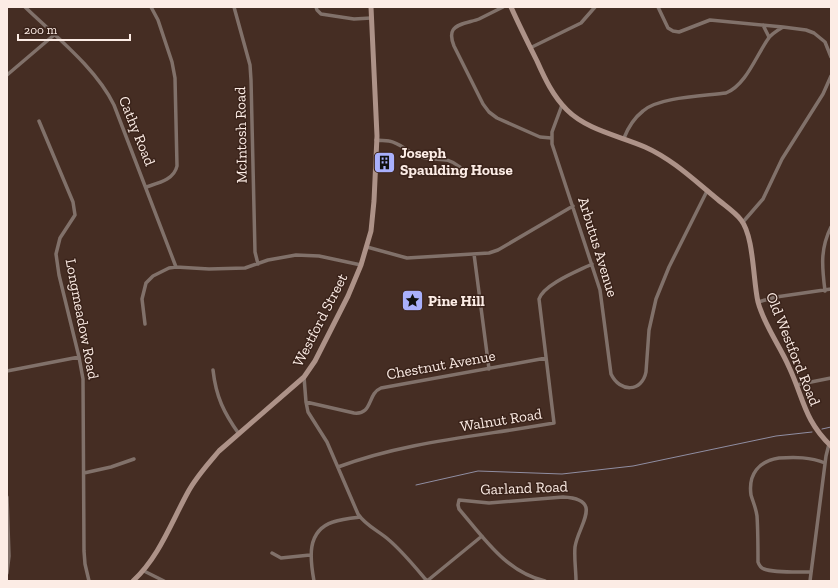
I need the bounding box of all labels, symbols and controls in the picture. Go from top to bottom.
scale bar [18,16,130,42]
text: 200 m [24,23,58,37]
street label: McIntosh Road [231,86,251,184]
street label: Cathy Road [115,94,159,169]
place label: Joseph Spaulding House [400,144,513,179]
building icon: Joseph Spaulding House [372,149,398,175]
street label: Arbutus Avenue [574,195,622,299]
street label: Longmeadow Road [61,257,103,382]
street label: Westford Street [289,270,351,370]
place icon: Pine Hill [399,288,425,314]
street label: Old Westford Road [762,290,824,409]
place label: Pine Hill [428,292,485,310]
street label: Chestnut Avenue [385,347,497,383]
street label: Walnut Road [459,405,544,435]
street label: Garland Road [480,477,569,499]

